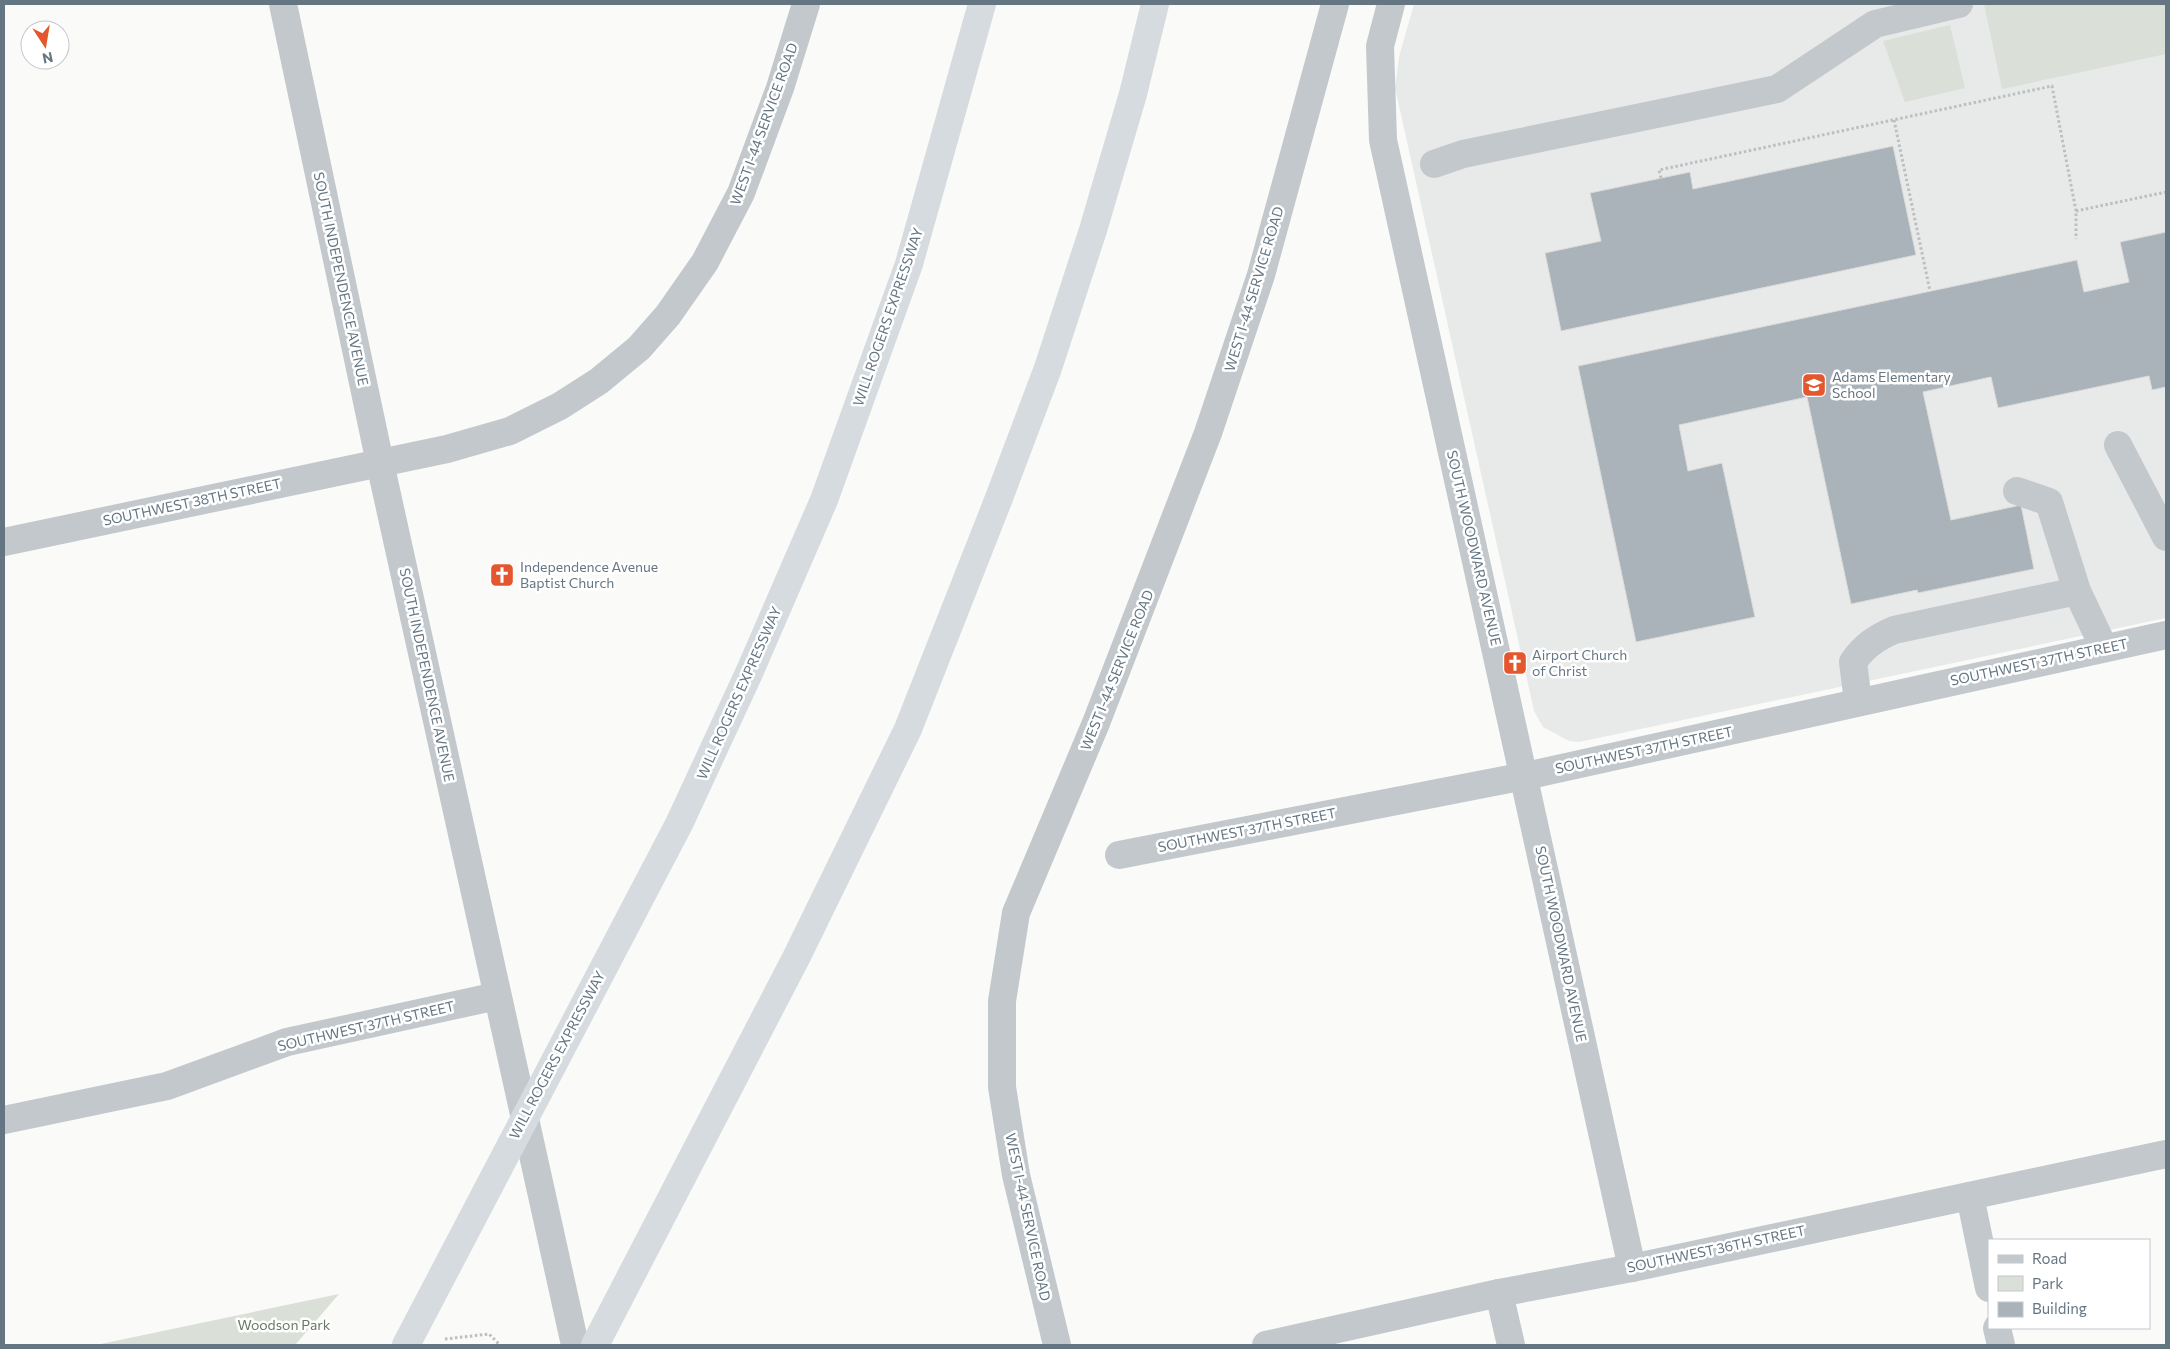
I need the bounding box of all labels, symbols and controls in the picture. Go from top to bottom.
north arrow [20,20,70,70]
street label: WEST I-44 SERVICE ROAD [726,40,801,207]
text: N [41,49,55,68]
street label: SOUTH INDEPENDENCE AVENUE [310,170,372,387]
street label: WEST I-44 SERVICE ROAD [1220,204,1287,373]
street label: WILL ROGERS EXPRESSWAY [849,225,926,408]
place label: Adams Elementary School [1832,368,1951,401]
school or university icon: Adams Elementary School [1801,372,1827,398]
street label: SOUTH WOODWARD AVENUE [1444,449,1505,647]
street label: SOUTHWEST 38TH STREET [101,474,283,529]
place label: Independence Avenue Baptist Church [520,558,658,591]
church icon: Independence Avenue Baptist Church [489,562,515,588]
street label: SOUTH INDEPENDENCE AVENUE [396,566,458,783]
street label: WEST I-44 SERVICE ROAD [1077,587,1157,753]
street label: WILL ROGERS EXPRESSWAY [693,604,784,782]
street label: SOUTHWEST 37TH STREET [1949,634,2129,689]
place label: Airport Church of Christ [1532,646,1627,679]
church icon: Airport Church of Christ [1502,650,1528,676]
street label: SOUTHWEST 37TH STREET [1554,722,1734,777]
street label: SOUTHWEST 37TH STREET [1156,804,1337,855]
street label: SOUTH WOODWARD AVENUE [1532,844,1591,1043]
street label: WILL ROGERS EXPRESSWAY [505,968,608,1142]
street label: SOUTHWEST 37TH STREET [276,997,456,1054]
street label: WEST I-44 SERVICE ROAD [1002,1131,1055,1303]
street label: SOUTHWEST 36TH STREET [1625,1221,1807,1276]
legend [1988,1239,2150,1329]
text: Road [2032,1249,2067,1267]
text: Park [2032,1274,2063,1292]
text: Building [2032,1299,2087,1317]
park label: Woodson Park [238,1316,331,1333]

